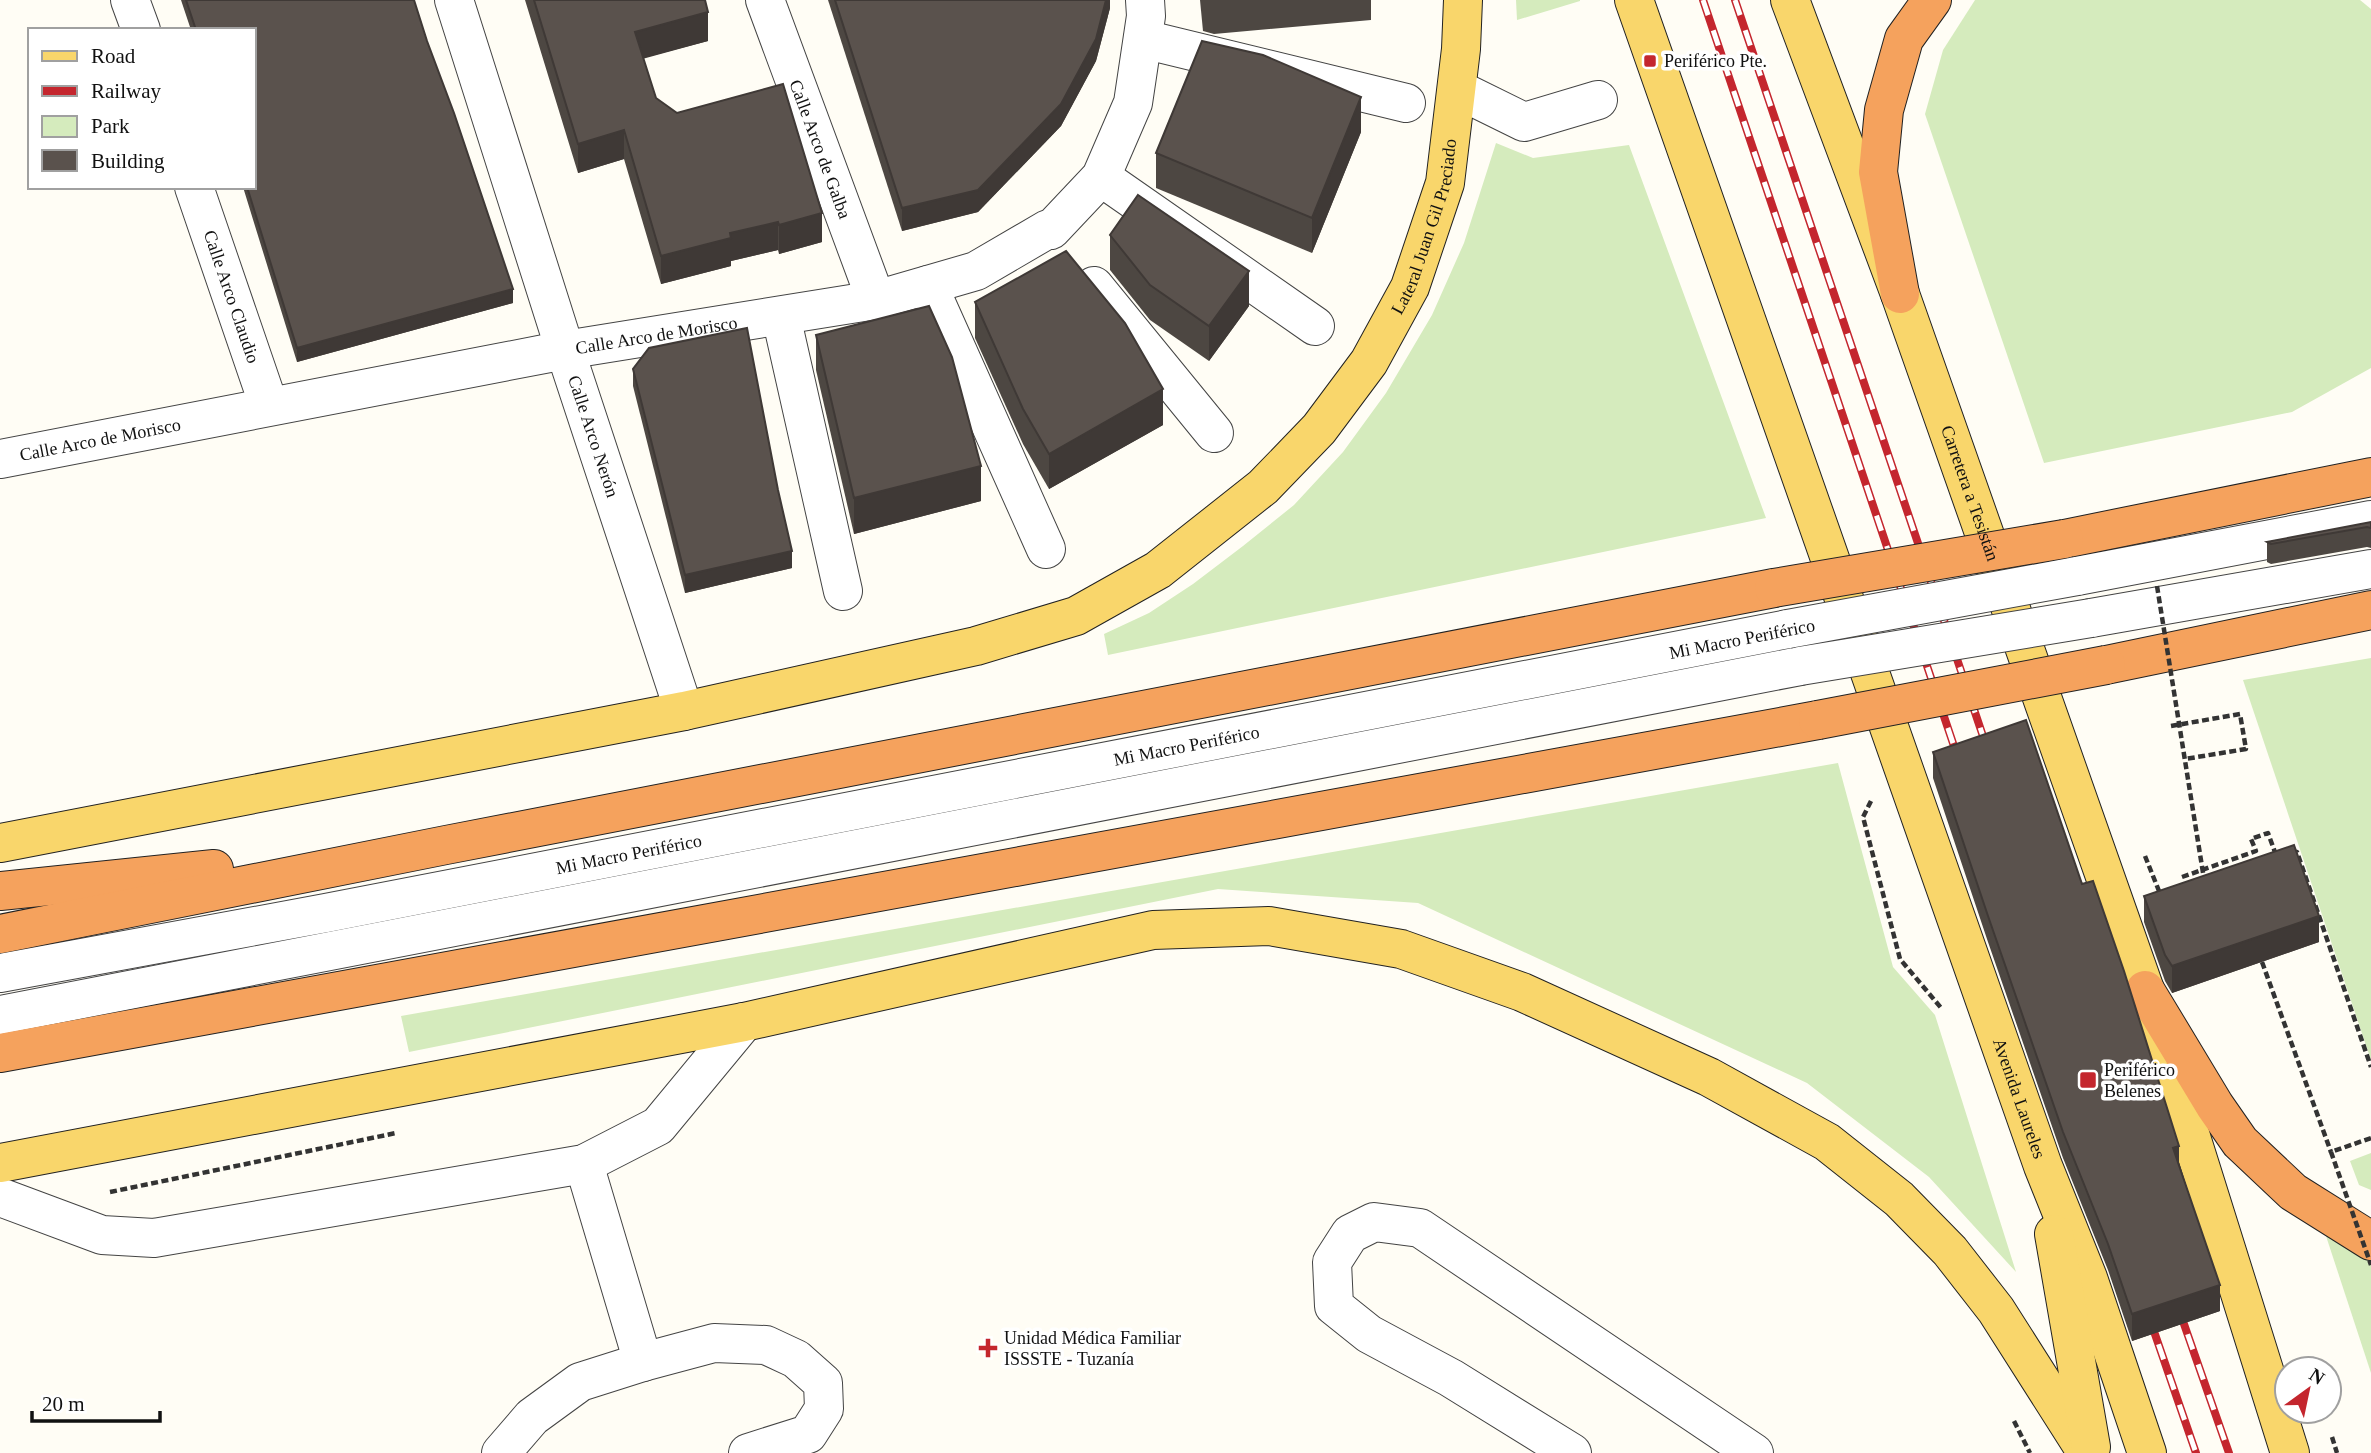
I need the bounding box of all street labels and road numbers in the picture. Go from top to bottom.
street label: Calle Arco de Galba [785,77,855,221]
street label: Lateral Juan Gil Preciado [1387,138,1460,318]
street label: Calle Arco Claudio [200,228,264,366]
street label: Calle Arco de Morisco [574,312,739,358]
street label: Calle Arco Nerón [564,373,623,500]
street label: Calle Arco de Morisco [18,414,182,465]
street label: Carretera a Tesistán [1937,423,2003,564]
street label: Mi Macro Periférico [1667,615,1817,663]
street label: Mi Macro Periférico [1112,722,1261,770]
street label: Mi Macro Periférico [554,830,703,878]
street label: Avenida Laureles [1989,1036,2050,1161]

